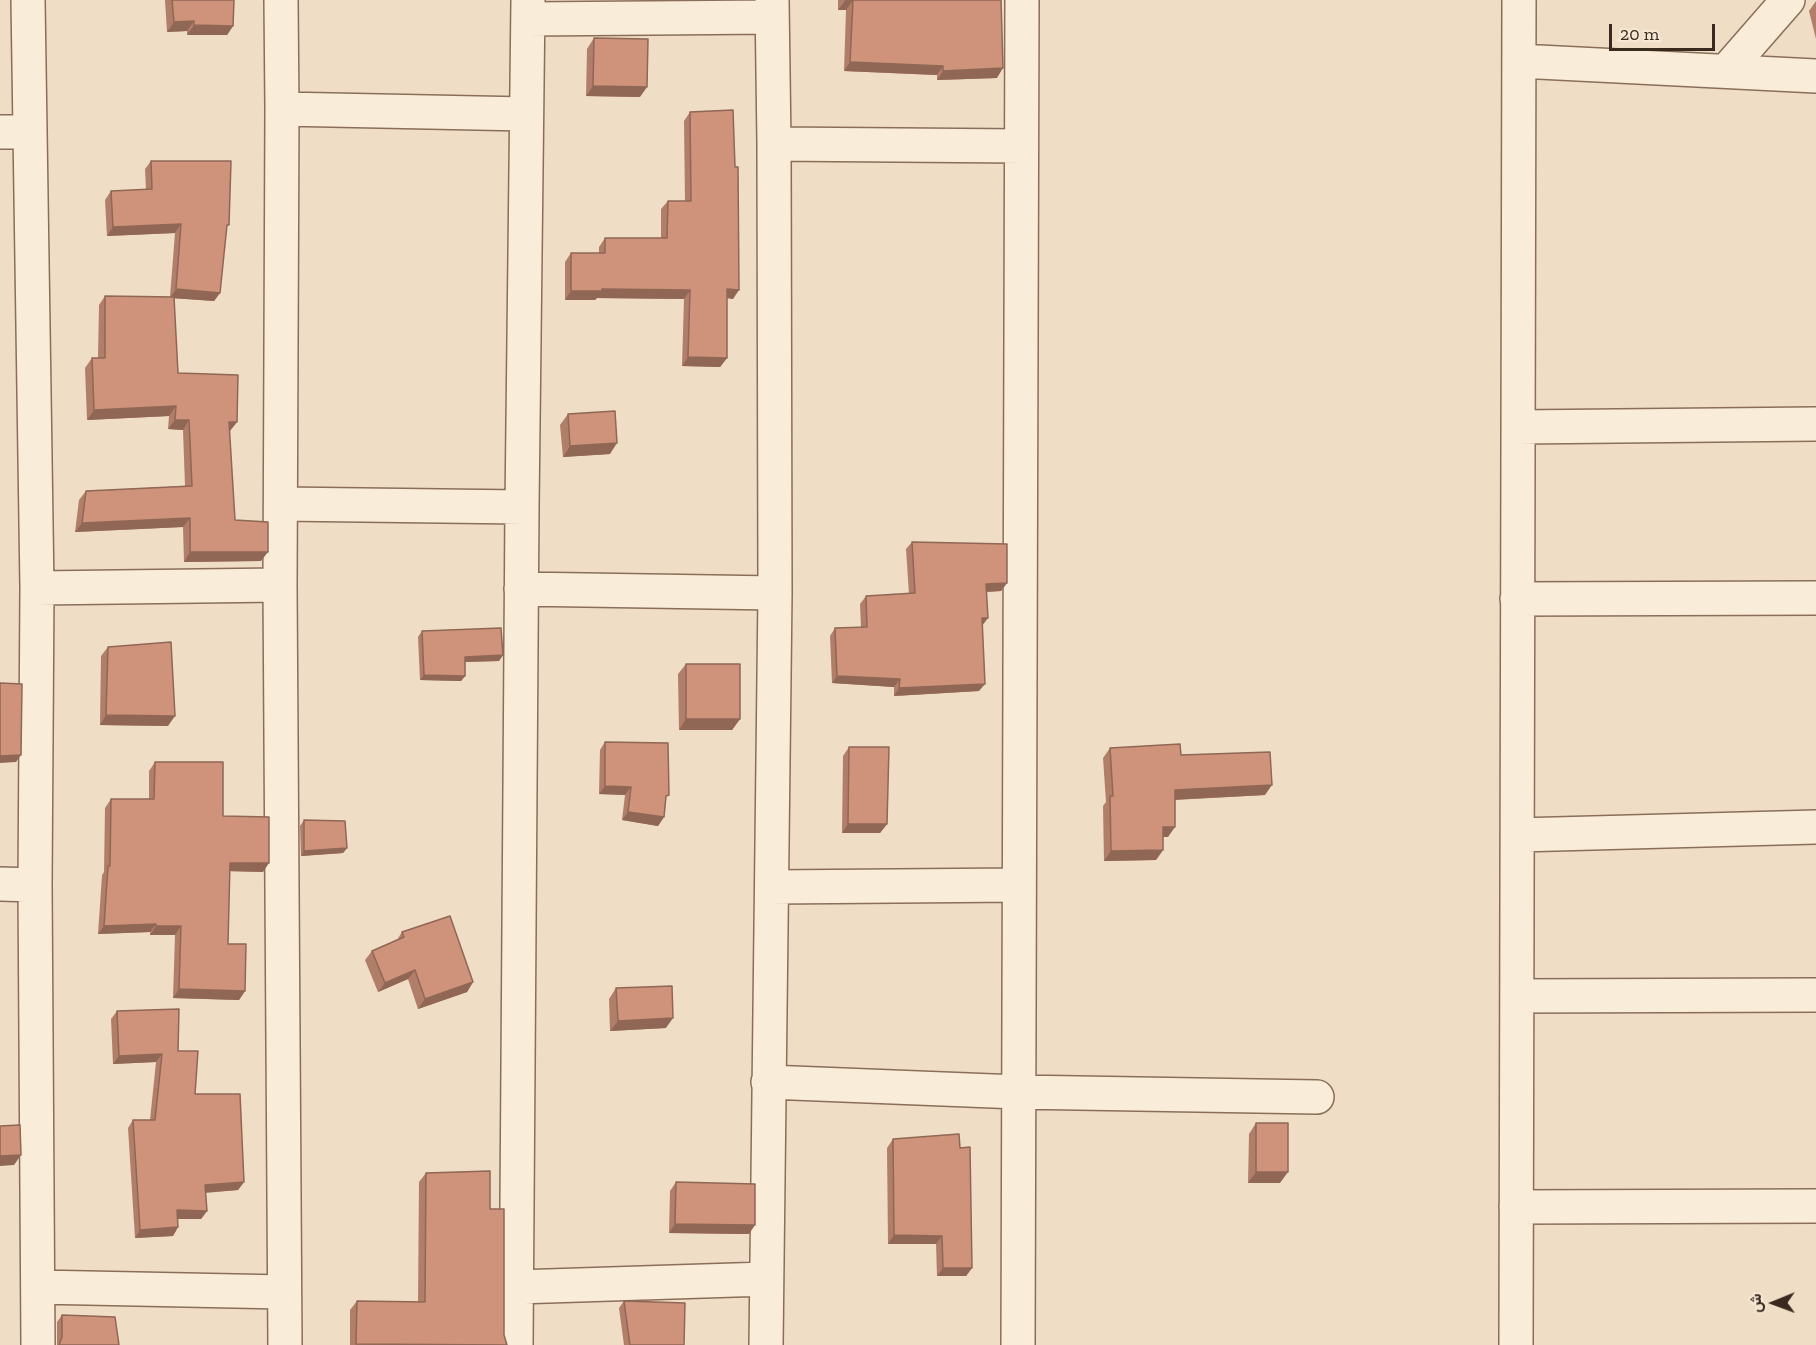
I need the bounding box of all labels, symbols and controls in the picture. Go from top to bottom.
scale bar [1612,12,1718,50]
text: 20 m [1620,23,1659,45]
north arrow [1744,1273,1804,1333]
text: ش [1746,1294,1765,1313]

